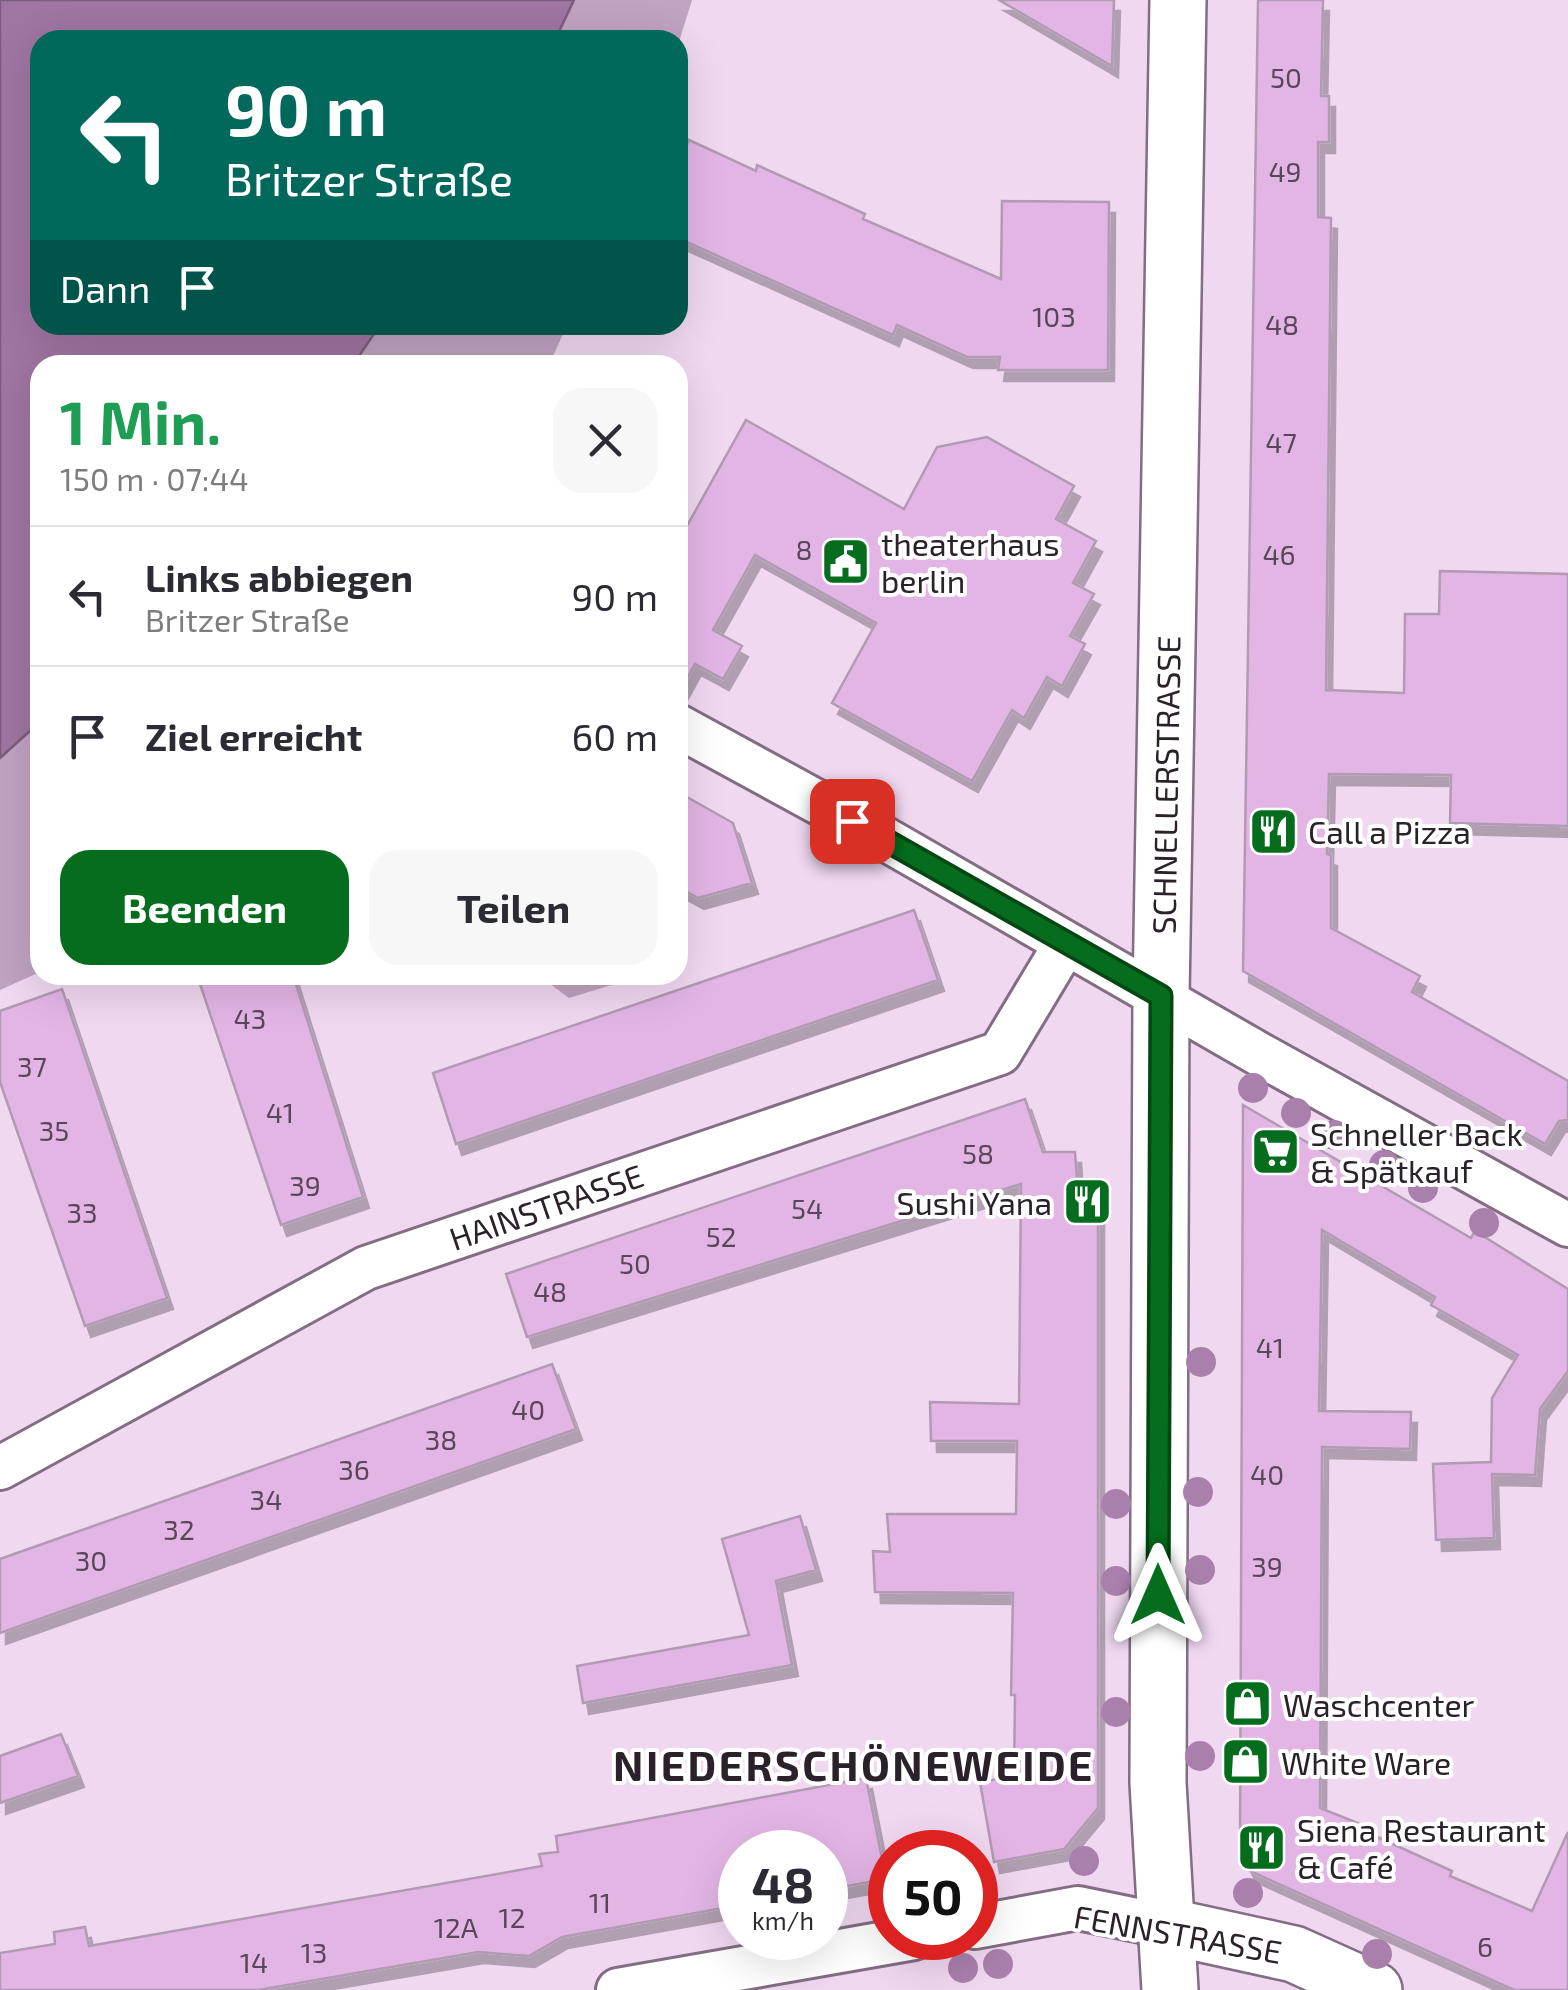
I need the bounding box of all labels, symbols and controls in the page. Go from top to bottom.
house number: 50 [1270,60,1302,94]
text: 90 m [225,66,387,150]
icon: left [60,70,190,200]
text: Britzer Straße [225,151,513,205]
house number: 49 [1268,154,1302,188]
icon: arrive [170,260,225,315]
text: Dann [60,265,150,311]
house number: 103 [1032,299,1076,333]
house number: 48 [1265,307,1299,341]
text: 1 Min. [60,385,221,457]
button: close [553,388,658,493]
house number: 47 [1265,425,1297,459]
text: 150 m · 07:44 [60,459,249,497]
place label: theaterhaus berlin [881,524,1059,599]
house number: 8 [796,532,813,566]
public building icon: theaterhaus berlin [820,535,872,587]
house number: 46 [1262,537,1296,571]
text: Links abbiegen [145,554,413,600]
icon: left [60,569,115,624]
text: 90 m [572,573,658,619]
text: Britzer Straße [145,600,350,638]
street label: SCHNELLERSTRASSE [1143,635,1187,935]
icon: arrive [60,709,115,764]
text: Ziel erreicht [145,713,362,759]
text: 60 m [572,713,658,759]
pin [810,779,895,864]
icon: arrive [825,794,880,849]
restaurant icon: Call a Pizza [1247,805,1299,857]
place label: Call a Pizza [1308,812,1471,850]
button: Beenden [60,850,349,965]
button: Teilen [369,850,658,965]
house number: 43 [234,1001,266,1035]
house number: 37 [17,1049,47,1083]
house number: 41 [266,1095,294,1129]
house number: 35 [39,1113,69,1147]
place label: Schneller Back & Spätkauf [1310,1114,1523,1189]
supermarket icon: Schneller Back & Spätkauf [1249,1125,1301,1177]
house number: 58 [962,1136,994,1170]
street label: HAINSTRASSE [444,1155,648,1257]
house number: 39 [289,1168,321,1202]
restaurant icon: Sushi Yana [1061,1176,1113,1228]
place label: Sushi Yana [897,1183,1052,1221]
house number: 54 [791,1191,823,1225]
house number: 33 [66,1195,98,1229]
house number: 52 [706,1219,736,1253]
house number: 50 [619,1246,651,1280]
house number: 48 [533,1274,567,1308]
house number: 41 [1256,1330,1284,1364]
house number: 40 [511,1392,545,1426]
house number: 38 [425,1422,457,1456]
house number: 36 [338,1452,370,1486]
house number: 40 [1250,1457,1284,1491]
house number: 34 [250,1482,282,1516]
house number: 32 [163,1512,195,1546]
house number: 30 [75,1543,107,1577]
position arrow [1106,1543,1210,1647]
house number: 39 [1251,1549,1283,1583]
shop icon: Waschcenter [1222,1678,1274,1730]
place label: Waschcenter [1283,1685,1475,1723]
shop icon: White Ware [1220,1736,1272,1788]
district label: NIEDERSCHÖNEWEIDE [613,1739,1095,1789]
place label: White Ware [1281,1743,1451,1781]
place label: Siena Restaurant & Café [1297,1810,1546,1885]
restaurant icon: Siena Restaurant & Café [1236,1821,1288,1873]
speed limit sign: 50 [868,1830,998,1960]
text: 48 [752,1853,815,1913]
house number: 11 [589,1885,611,1919]
street label: FENNSTRASSE [1071,1896,1285,1970]
house number: 12 [499,1900,525,1934]
text: km/h [752,1905,814,1935]
house number: 12A [434,1910,479,1944]
house number: 6 [1477,1929,1493,1963]
house number: 13 [301,1935,327,1969]
house number: 14 [240,1945,268,1979]

